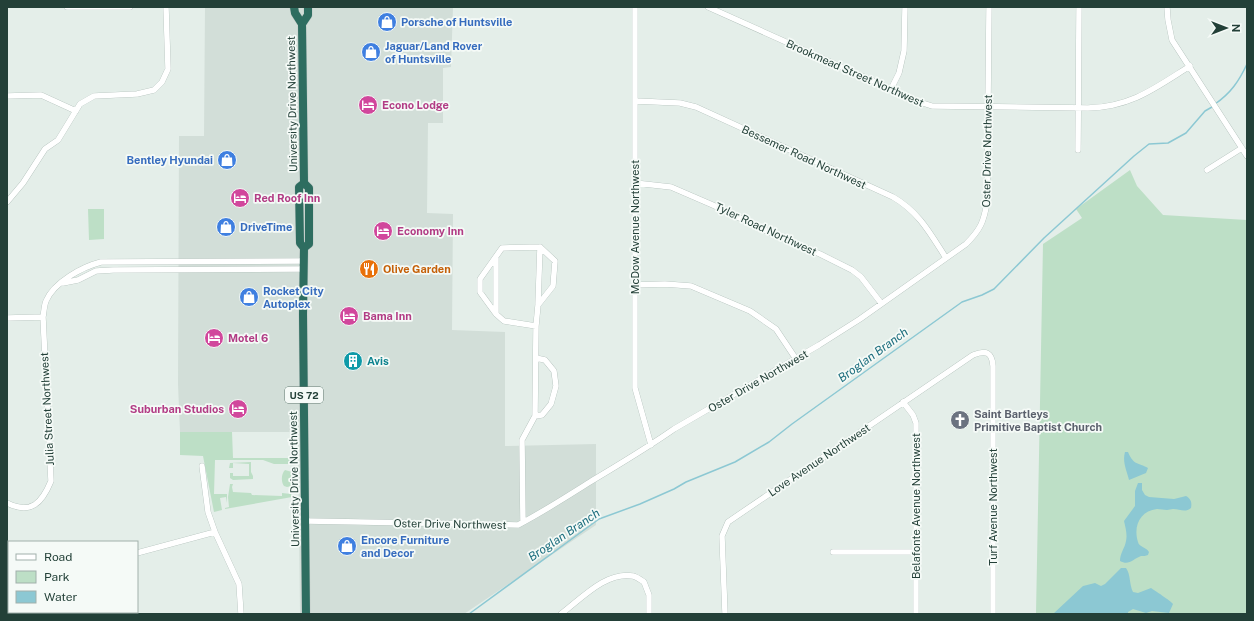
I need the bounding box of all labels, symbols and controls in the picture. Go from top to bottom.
north arrow [1206,8,1246,48]
shop icon: Porsche of Huntsville [376,11,398,33]
place label: Porsche of Huntsville [401,16,512,28]
text: N [1230,24,1242,32]
street label: University Drive Northwest [285,36,299,172]
street label: Brookmead Street Northwest [784,37,926,109]
place label: Jaguar/Land Rover of Huntsville [385,40,483,65]
shop icon: Jaguar/Land Rover of Huntsville [360,41,382,63]
hotel icon: Econo Lodge [357,94,379,116]
street label: Oster Drive Northwest [980,94,994,208]
place label: Econo Lodge [382,99,449,111]
street label: Bessemer Road Northwest [740,123,868,191]
shop icon: Bentley Hyundai [216,149,238,171]
place label: Bentley Hyundai [126,154,213,166]
street label: McDow Avenue Northwest [629,160,641,294]
hotel icon: Red Roof Inn [229,187,251,209]
place label: Red Roof Inn [254,192,320,204]
street label: Tyler Road Northwest [713,200,819,258]
shop icon: DriveTime [215,216,237,238]
hotel icon: Economy Inn [372,220,394,242]
place label: DriveTime [240,221,292,233]
place label: Economy Inn [397,225,464,237]
restaurant icon: Olive Garden [358,258,380,280]
place label: Olive Garden [383,263,451,275]
place label: Rocket City Autoplex [263,285,324,310]
shop icon: Rocket City Autoplex [238,286,260,308]
hotel icon: Bama Inn [338,305,360,327]
place label: Bama Inn [363,310,412,322]
water label: Broglan Branch [835,325,911,385]
hotel icon: Motel 6 [203,327,225,349]
place label: Motel 6 [228,332,268,344]
street label: Oster Drive Northwest [706,348,810,414]
building icon: Avis [342,350,364,372]
street label: Julia Street Northwest [38,352,56,466]
place label: Avis [367,355,389,367]
road number: US 72 [285,387,323,403]
hotel icon: Suburban Studios [227,398,249,420]
place label: Suburban Studios [130,403,224,415]
place label: Saint Bartleys Primitive Baptist Church [974,408,1102,433]
church icon: Saint Bartleys Primitive Baptist Church [949,409,971,431]
street label: University Drive Northwest [287,411,301,547]
street label: Love Avenue Northwest [766,421,872,499]
street label: Belafonte Avenue Northwest [910,433,922,579]
street label: Turf Avenue Northwest [987,448,999,566]
water label: Broglan Branch [526,506,603,564]
street label: Oster Drive Northwest [393,517,507,531]
place label: Encore Furniture and Decor [361,534,449,559]
shop icon: Encore Furniture and Decor [336,535,358,557]
legend [8,541,138,613]
text: Road [44,550,72,564]
text: Park [44,570,70,584]
text: Water [44,590,78,604]

